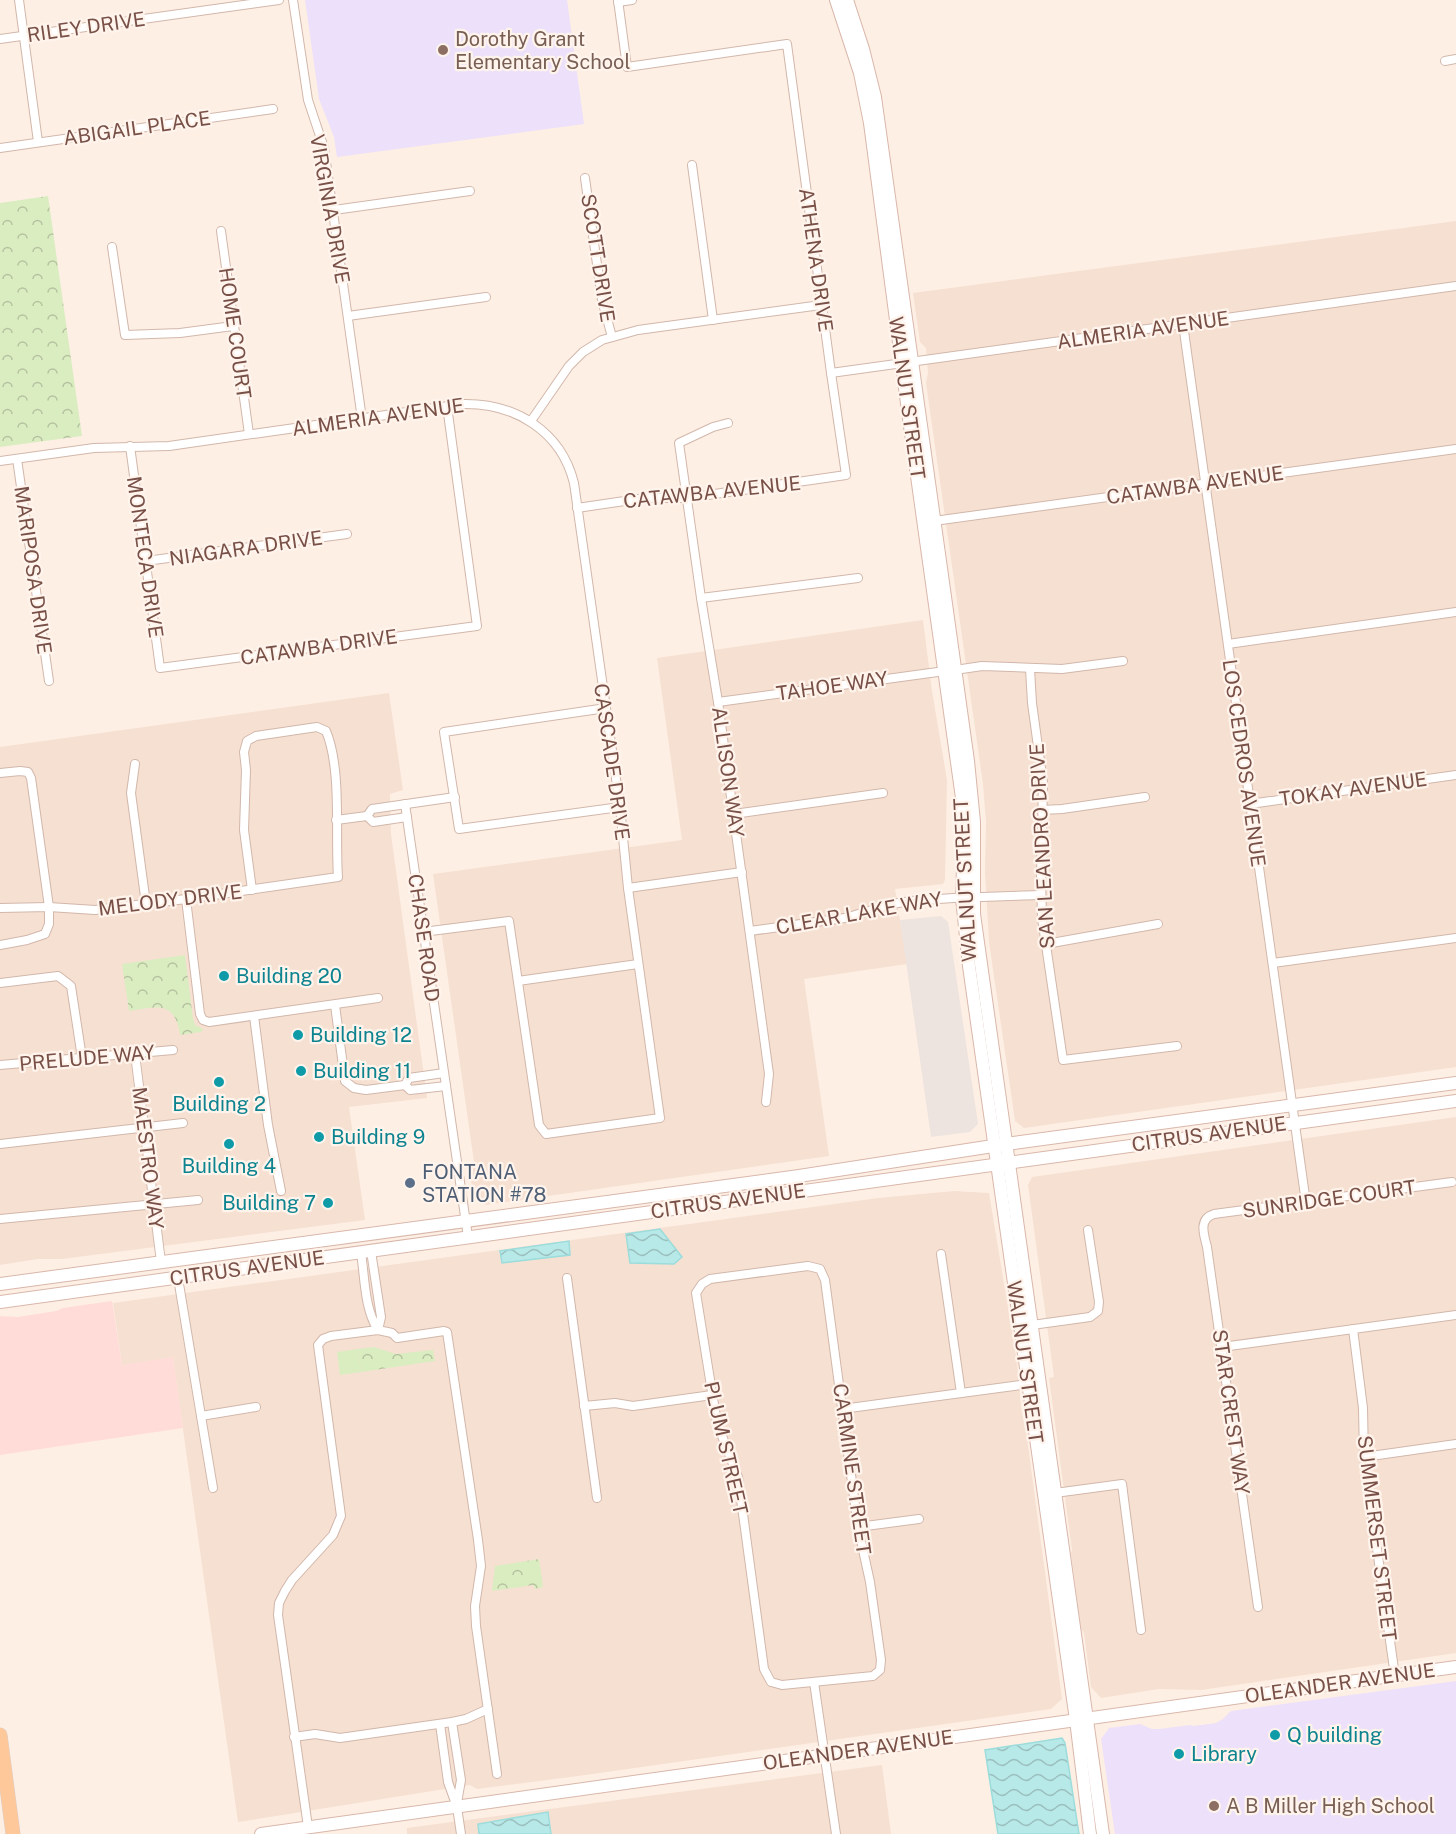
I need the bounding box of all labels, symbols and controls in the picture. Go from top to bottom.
street label: RILEY DRIVE [25,7,147,47]
place label: Dorothy Grant Elementary School [455,27,630,74]
marker: Dorothy Grant Elementary School [436,43,450,57]
street label: ABIGAIL PLACE [62,106,212,150]
street label: VIRGINIA DRIVE [305,132,355,286]
street label: ATHENA DRIVE [794,186,838,334]
street label: SCOTT DRIVE [576,192,620,324]
street label: HOME COURT [214,266,256,400]
street label: ALMERIA AVENUE [1055,306,1231,354]
street label: WALNUT STREET [884,315,930,481]
street label: ALMERIA AVENUE [290,393,466,441]
street label: CATAWBA AVENUE [1105,461,1285,509]
street label: CATAWBA AVENUE [622,471,802,513]
street label: MONTECA DRIVE [122,475,168,639]
street label: MARIPOSA DRIVE [9,484,57,656]
street label: NIAGARA DRIVE [168,525,324,571]
street label: CATAWBA DRIVE [239,624,399,670]
street label: LOS CEDROS AVENUE [1218,657,1270,869]
street label: TAHOE WAY [775,666,889,706]
street label: CASCADE DRIVE [589,682,635,842]
street label: ALLISON WAY [707,705,749,839]
street label: SAN LEANDRO DRIVE [1025,743,1059,949]
street label: TOKAY AVENUE [1278,767,1428,811]
street label: WALNUT STREET [949,797,981,962]
street label: CHASE ROAD [403,872,445,1004]
street label: MELODY DRIVE [97,879,243,921]
street label: CLEAR LAKE WAY [774,887,944,939]
place label: Building 20 [236,964,342,988]
marker: Building 20 [217,969,231,983]
place label: Building 12 [310,1023,412,1047]
marker: Building 12 [291,1028,305,1042]
street label: PRELUDE WAY [18,1040,156,1076]
place label: Building 11 [313,1059,411,1083]
marker: Building 11 [294,1064,308,1078]
marker: Building 2 [212,1075,226,1089]
street label: MAESTRO WAY [127,1085,169,1231]
place label: Building 2 [172,1092,266,1116]
street label: CITRUS AVENUE [1130,1111,1288,1157]
place label: Building 9 [331,1125,425,1149]
marker: Building 9 [312,1130,326,1144]
marker: Building 4 [222,1137,236,1151]
place label: Building 4 [182,1154,276,1178]
place label: FONTANA STATION #78 [422,1160,546,1207]
street label: SUNRIDGE COURT [1241,1175,1417,1223]
marker: FONTANA STATION #78 [403,1176,417,1190]
street label: CITRUS AVENUE [649,1178,807,1224]
place label: Building 7 [222,1191,316,1215]
marker: Building 7 [321,1196,335,1210]
street label: CITRUS AVENUE [168,1245,326,1291]
street label: WALNUT STREET [1002,1279,1048,1445]
street label: STAR CREST WAY [1208,1328,1254,1496]
street label: PLUM STREET [699,1379,753,1517]
street label: CARMINE STREET [828,1382,876,1556]
street label: SUMMERSET STREET [1352,1434,1402,1642]
street label: OLEANDER AVENUE [1243,1658,1437,1708]
place label: Q building [1287,1723,1382,1747]
street label: OLEANDER AVENUE [761,1725,955,1775]
marker: Q building [1268,1728,1282,1742]
place label: Library [1191,1742,1257,1766]
marker: Library [1172,1747,1186,1761]
place label: A B Miller High School [1226,1794,1435,1818]
marker: A B Miller High School [1207,1799,1221,1813]

